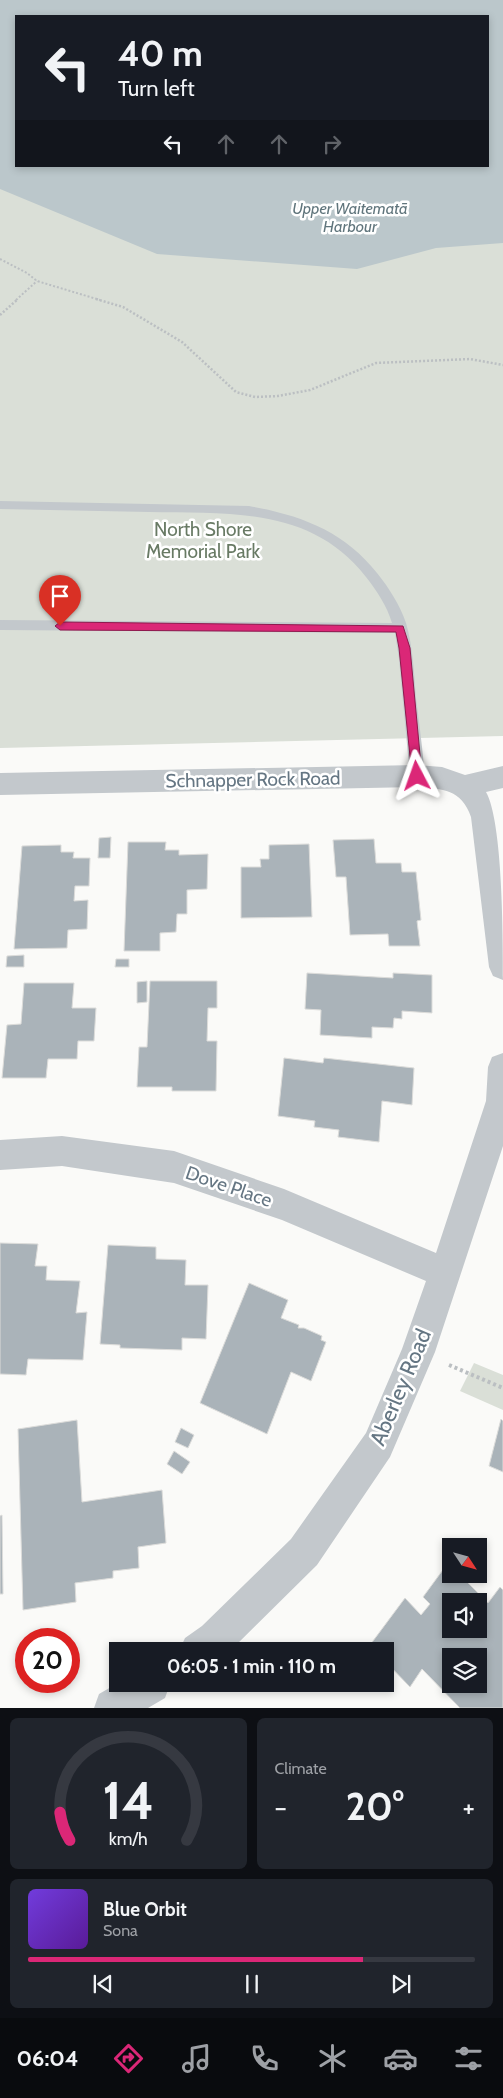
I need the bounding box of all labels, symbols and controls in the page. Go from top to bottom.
text: 40 m [118,32,203,75]
icon: left [35,35,100,100]
text: Turn left [118,75,195,102]
icon: left [159,130,187,158]
icon: ahead [212,130,240,158]
icon: ahead [265,130,293,158]
icon: right [318,130,346,158]
water label: Upper Waitematā Harbour [292,199,408,236]
park label: North Shore Memorial Park [146,518,261,563]
pin [39,575,81,626]
icon: arrive [46,582,74,610]
position arrow [390,749,442,801]
street label: Schnapper Rock Road [165,766,341,793]
street label: Dove Place [183,1161,275,1212]
street label: Aberley Road [364,1325,437,1450]
north arrow [442,1538,488,1582]
map controls [442,1538,487,1693]
button: sound [442,1593,487,1638]
speed limit sign: 20 [15,1628,80,1693]
button: layers [442,1648,487,1693]
text: 06:05 · 1 min · 110 m [167,1655,336,1678]
text: Climate [275,1759,327,1778]
text: 14 [103,1769,154,1832]
text: 20° [346,1783,404,1830]
text: − [275,1790,287,1824]
text: + [463,1790,475,1824]
text: km/h [109,1828,148,1849]
text: Blue Orbit [103,1898,187,1921]
text: Sona [103,1921,138,1940]
icon: previous [89,1970,117,1998]
icon: pause [238,1970,266,1998]
icon: next [387,1970,415,1998]
icon: directions [111,2041,146,2076]
icon: music [179,2041,214,2076]
icon: phone [247,2041,282,2076]
icon: climate [315,2041,350,2076]
icon: car [383,2041,418,2076]
icon: filters [451,2041,486,2076]
text: 06:04 [17,2045,78,2072]

